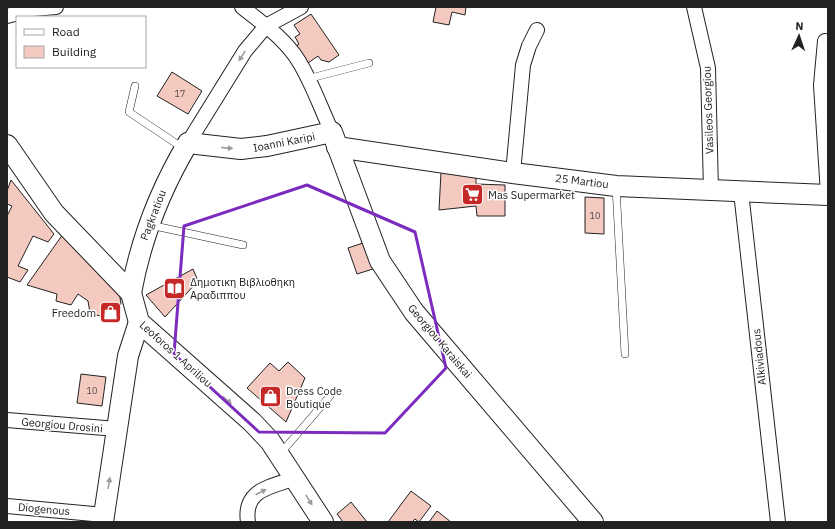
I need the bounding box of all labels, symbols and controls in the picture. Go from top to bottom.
legend [16,16,146,68]
north arrow [779,16,819,56]
text: N [795,19,804,33]
text: Road [52,24,80,39]
text: Building [52,44,97,59]
one-way arrow [238,51,246,61]
street label: Vasileos Georgiou [699,66,717,154]
house number: 17 [175,88,185,99]
street label: Ioanni Karipi [252,129,316,155]
one-way arrow [221,145,233,151]
street label: 25 Martiou [554,171,610,191]
supermarket icon: Mas Supermarket [459,182,485,208]
street label: Pagkratiou [137,188,169,242]
place label: Mas Supermarket [488,188,575,202]
house number: 10 [590,210,600,221]
library icon: Δημοτικη Βιβλιοθηκη Αραδιππου [162,275,188,301]
place label: Δημοτικη Βιβλιοθηκη Αραδιππου [190,275,295,302]
shop icon: Freedom [98,300,124,326]
street label: Georgiou Karaiskai [405,301,475,381]
place label: Freedom [52,306,96,320]
street label: Leoforos 1 Apriliou [137,318,215,390]
street label: Alkiviadous [749,328,769,386]
shop icon: Dress Code Boutique [257,384,283,410]
place label: Dress Code Boutique [286,384,342,411]
house number: 10 [87,385,97,396]
one-way arrow [222,396,233,405]
street label: Georgiou Drosini [21,414,103,436]
one-way arrow [106,477,112,489]
one-way arrow [255,488,267,495]
one-way arrow [306,494,313,506]
street label: Diogenous [17,500,71,518]

